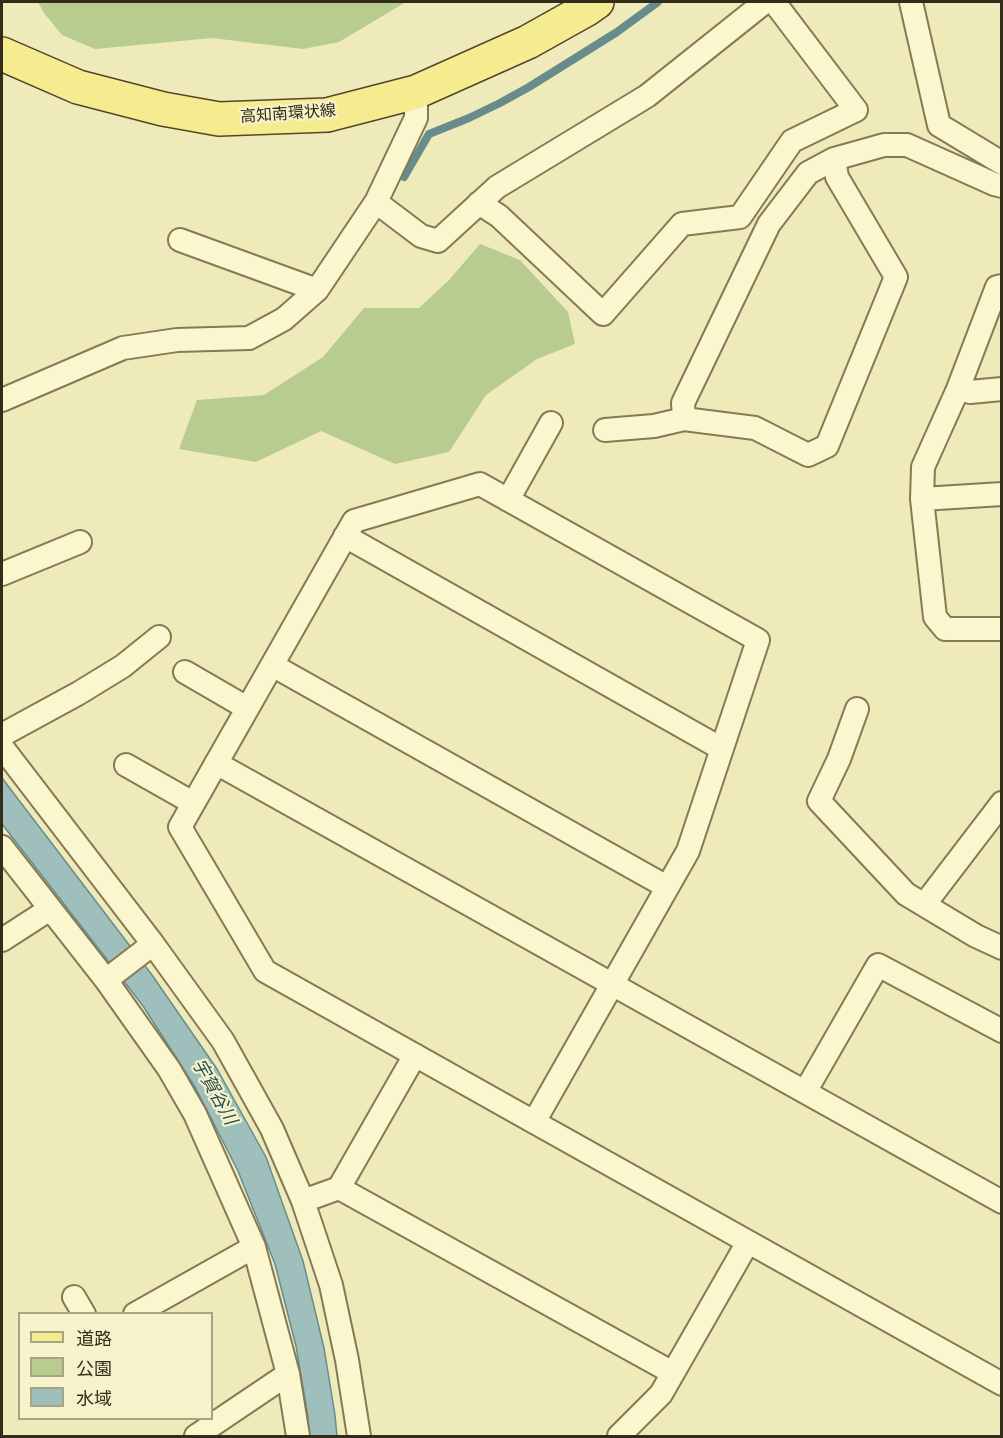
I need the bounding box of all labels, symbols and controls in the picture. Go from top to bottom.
street label: 高知南環状線 [239,101,337,127]
water label: 宇賀谷川 [187,1055,241,1129]
legend [18,1312,213,1420]
text: 道路 [76,1327,112,1350]
text: 公園 [76,1357,112,1380]
text: 水域 [76,1387,112,1410]

